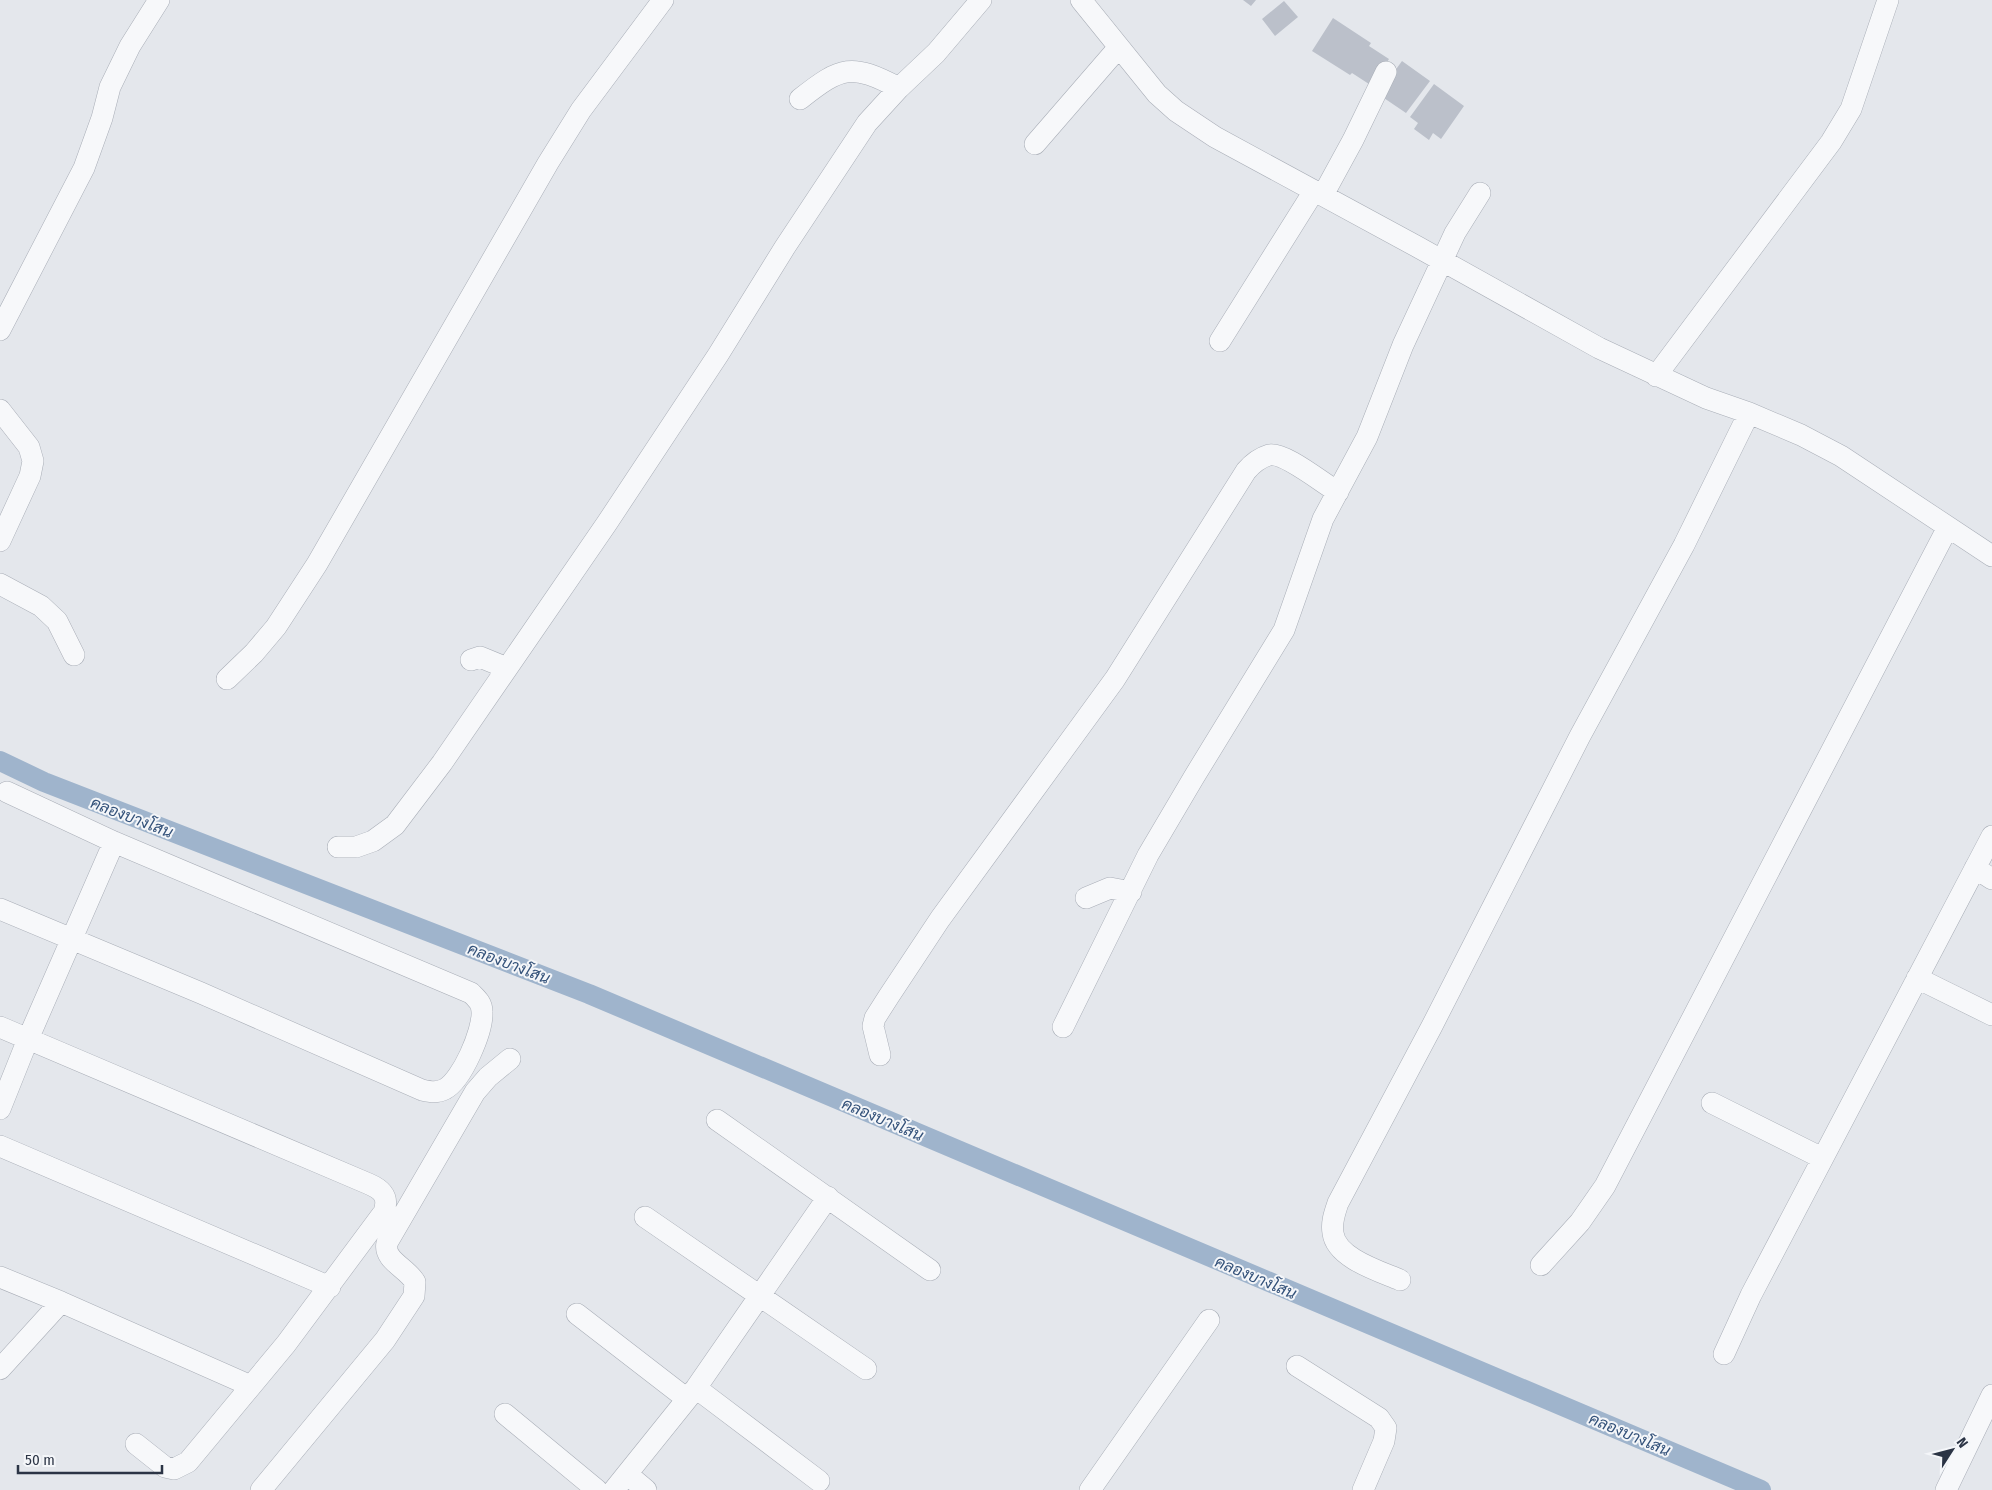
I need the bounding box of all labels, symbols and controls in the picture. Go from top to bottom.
water label: คลองบางโสน [88,791,176,842]
water label: คลองบางโสน [465,937,553,988]
water label: คลองบางโสน [839,1092,927,1145]
water label: คลองบางโสน [1212,1250,1300,1303]
water label: คลองบางโสน [1586,1407,1674,1460]
north arrow [1927,1425,1977,1475]
text: N [1953,1434,1971,1451]
scale bar [18,1442,161,1474]
text: 50 m [25,1451,55,1469]

